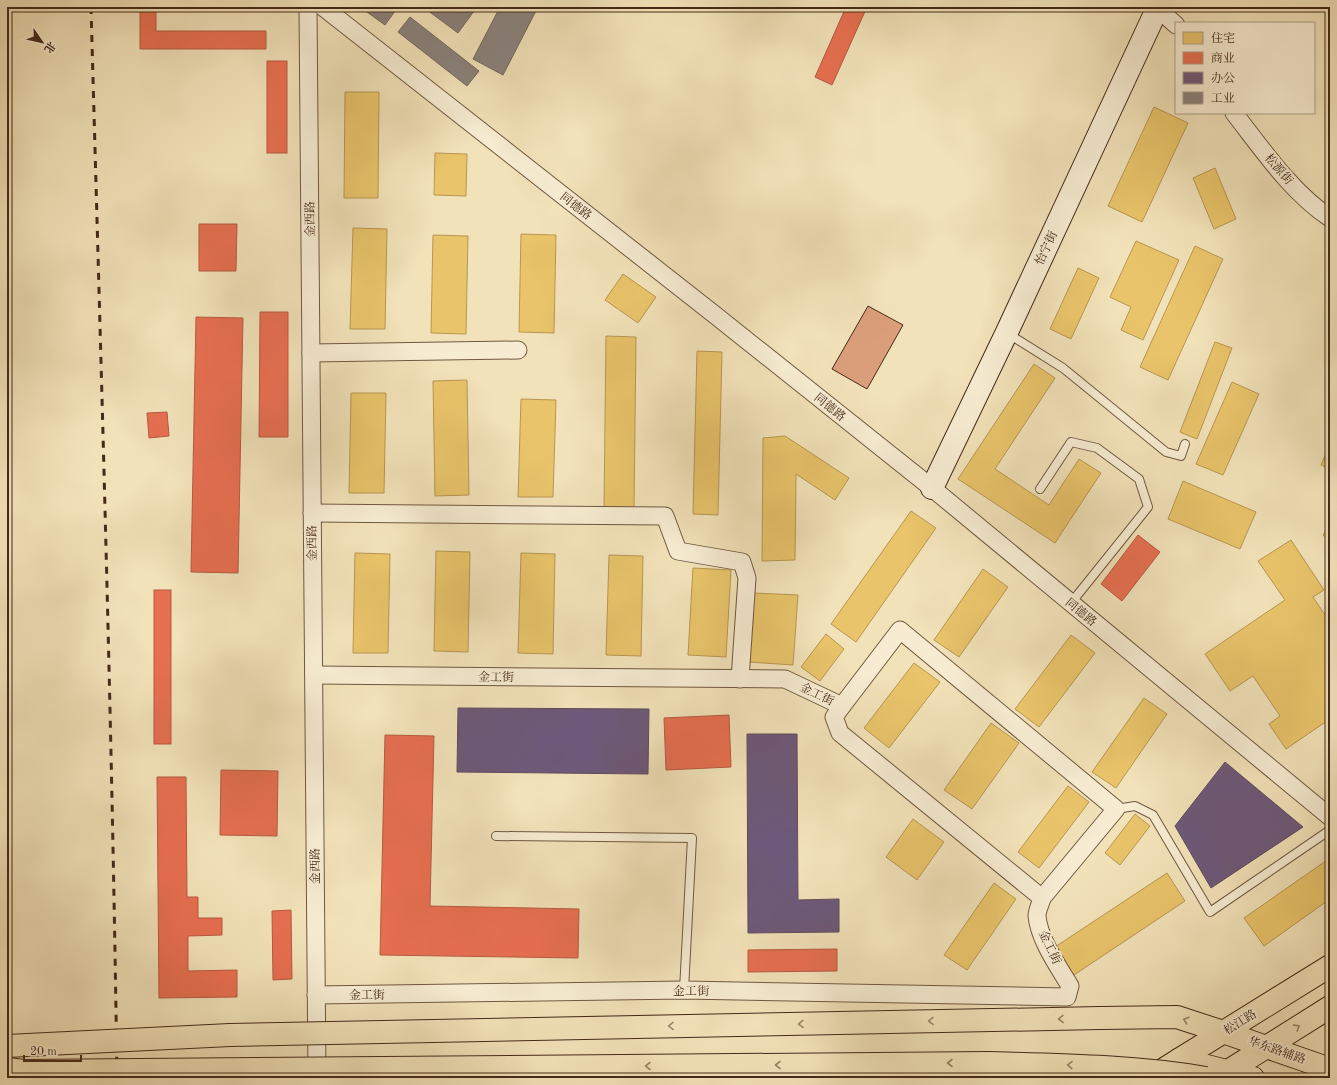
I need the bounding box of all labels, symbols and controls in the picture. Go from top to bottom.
north arrow [22,22,62,62]
legend [1175,22,1315,114]
text: 住宅 [1211,31,1235,45]
text: 北 [41,39,58,55]
text: 商业 [1211,51,1235,65]
text: 办公 [1211,71,1235,85]
text: 工业 [1211,92,1235,105]
street label: 松源街 [1262,151,1297,188]
street label: 同德路 [558,189,594,223]
street label: 金西路 [303,201,317,237]
street label: 怡宁街 [1032,228,1060,267]
street label: 同德路 [812,390,848,424]
street label: 金西路 [305,525,319,561]
street label: 同德路 [1063,595,1099,629]
street label: 金工街 [478,670,515,684]
street label: 金工街 [798,680,837,709]
street label: 金西路 [308,848,322,884]
street label: 金工街 [1036,928,1064,967]
street label: 金工街 [673,984,710,998]
street label: 金工街 [349,988,386,1002]
street label: 松江路 [1221,1007,1259,1037]
one-way arrow [1058,1015,1064,1023]
one-way arrow [1183,1016,1190,1025]
one-way arrow [928,1017,934,1025]
one-way arrow [798,1020,804,1028]
one-way arrow [668,1022,674,1030]
one-way arrow [1293,1025,1300,1032]
street label: 华东路辅路 [1246,1034,1308,1066]
scale bar [24,1037,81,1063]
text: 20 m [30,1046,57,1058]
one-way arrow [947,1059,953,1067]
one-way arrow [775,1061,781,1069]
one-way arrow [1067,1061,1073,1070]
one-way arrow [645,1062,651,1070]

